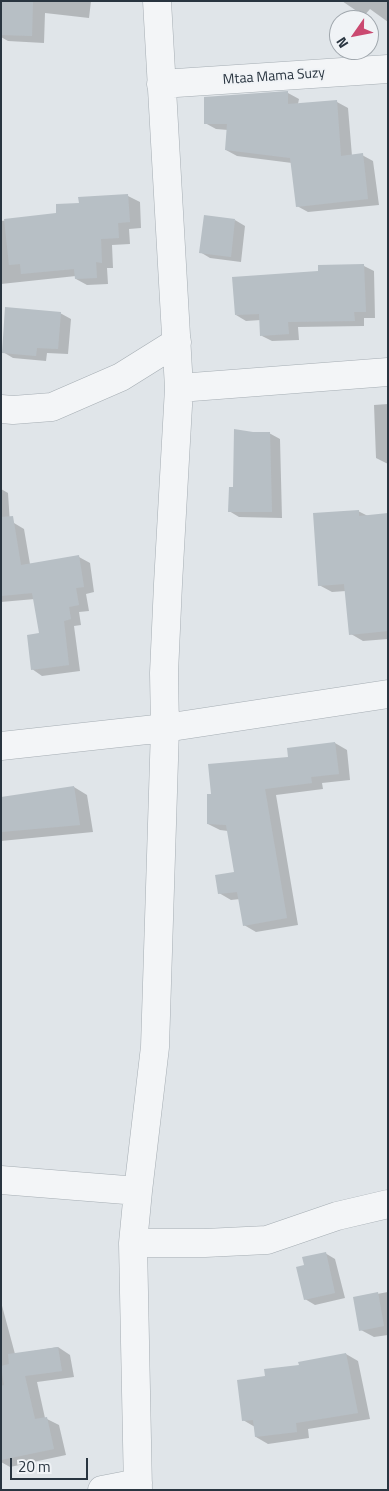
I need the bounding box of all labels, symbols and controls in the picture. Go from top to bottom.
north arrow [329,10,379,60]
text: N [330,33,353,53]
street label: Mtaa Mama Suzy [222,65,326,89]
scale bar [12,1448,90,1480]
text: 20 m [18,1455,51,1478]

